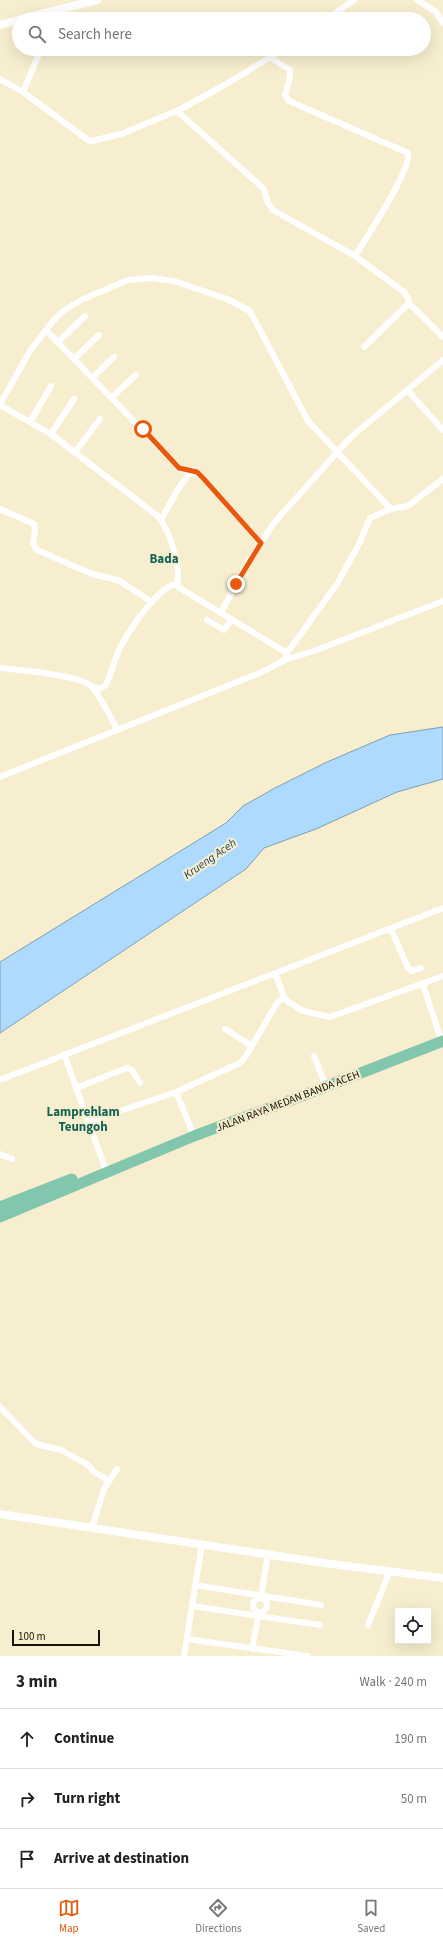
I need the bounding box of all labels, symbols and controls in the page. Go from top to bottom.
search box [12,12,431,56]
icon: search [26,23,48,45]
text: Search here [58,24,132,45]
route start [134,420,152,438]
district label: Bada [149,550,179,568]
route end [227,575,245,593]
water label: Krueng Aceh [180,835,240,883]
street label: JALAN RAYA MEDAN BANDA ACEH [214,1067,362,1135]
district label: Lamprehlam Teungoh [46,1103,120,1136]
map controls [395,1608,431,1644]
button: locate [395,1608,431,1644]
scale bar [12,1628,100,1647]
text: 100 m [18,1629,46,1644]
text: 3 min [16,1670,57,1694]
text: Walk · 240 m [359,1673,427,1691]
icon: ahead [16,1728,38,1750]
text: Continue [54,1728,114,1749]
text: 190 m [394,1730,427,1748]
icon: right [16,1788,38,1810]
text: Turn right [54,1788,120,1809]
text: 50 m [401,1790,427,1808]
icon: arrive [16,1848,38,1870]
text: Arrive at destination [54,1848,189,1869]
tab: Map [58,1897,80,1936]
tab: Directions [195,1897,242,1936]
tab: Saved [357,1897,385,1936]

